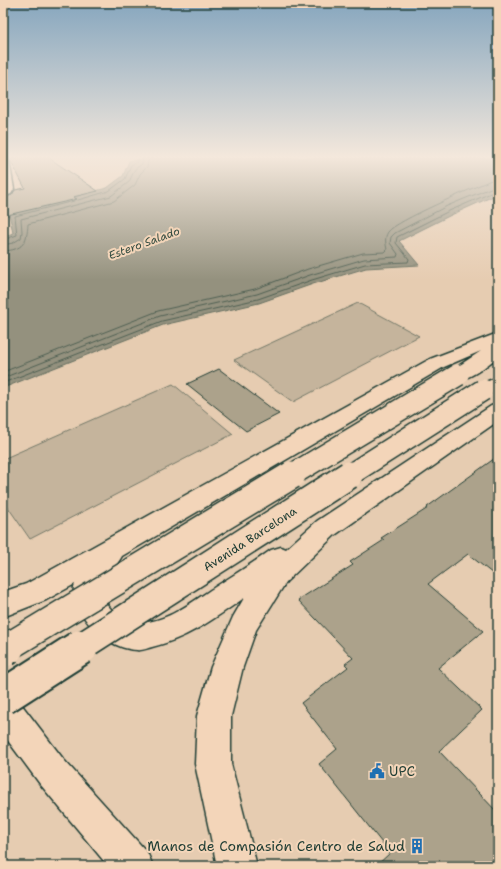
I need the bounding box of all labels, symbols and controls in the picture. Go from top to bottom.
water label: Estero Salado [106,224,182,263]
street label: Avenida Barcelona [200,503,300,575]
public building icon: UPC [368,762,386,780]
place label: UPC [389,762,415,780]
place label: Manos de Compasión Centro de Salud [147,837,405,855]
building icon: Manos de Compasión Centro de Salud [408,837,426,855]

